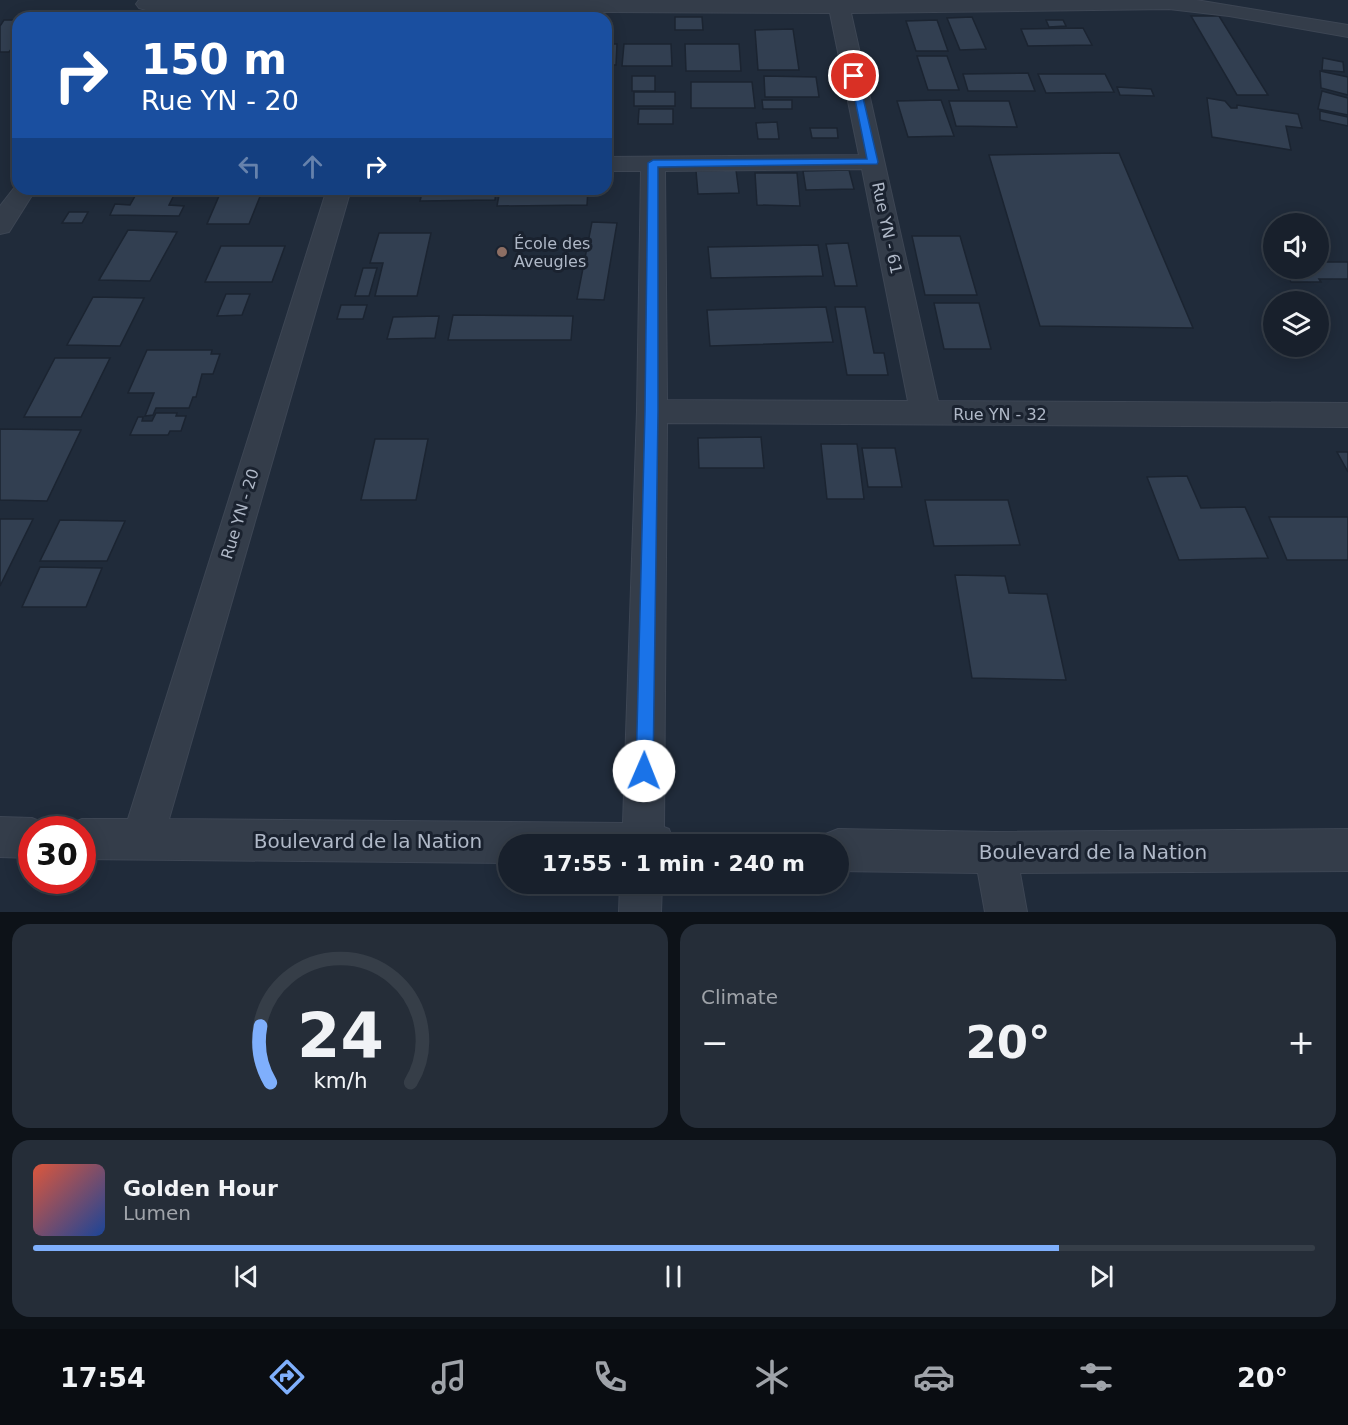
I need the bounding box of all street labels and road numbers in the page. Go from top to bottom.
street label: Rue YN - 61 [868,180,906,276]
street label: Rue YN - 32 [953,405,1047,424]
street label: Rue YN - 20 [217,467,263,561]
street label: Boulevard de la Nation [254,829,482,853]
street label: Boulevard de la Nation [979,840,1207,864]

